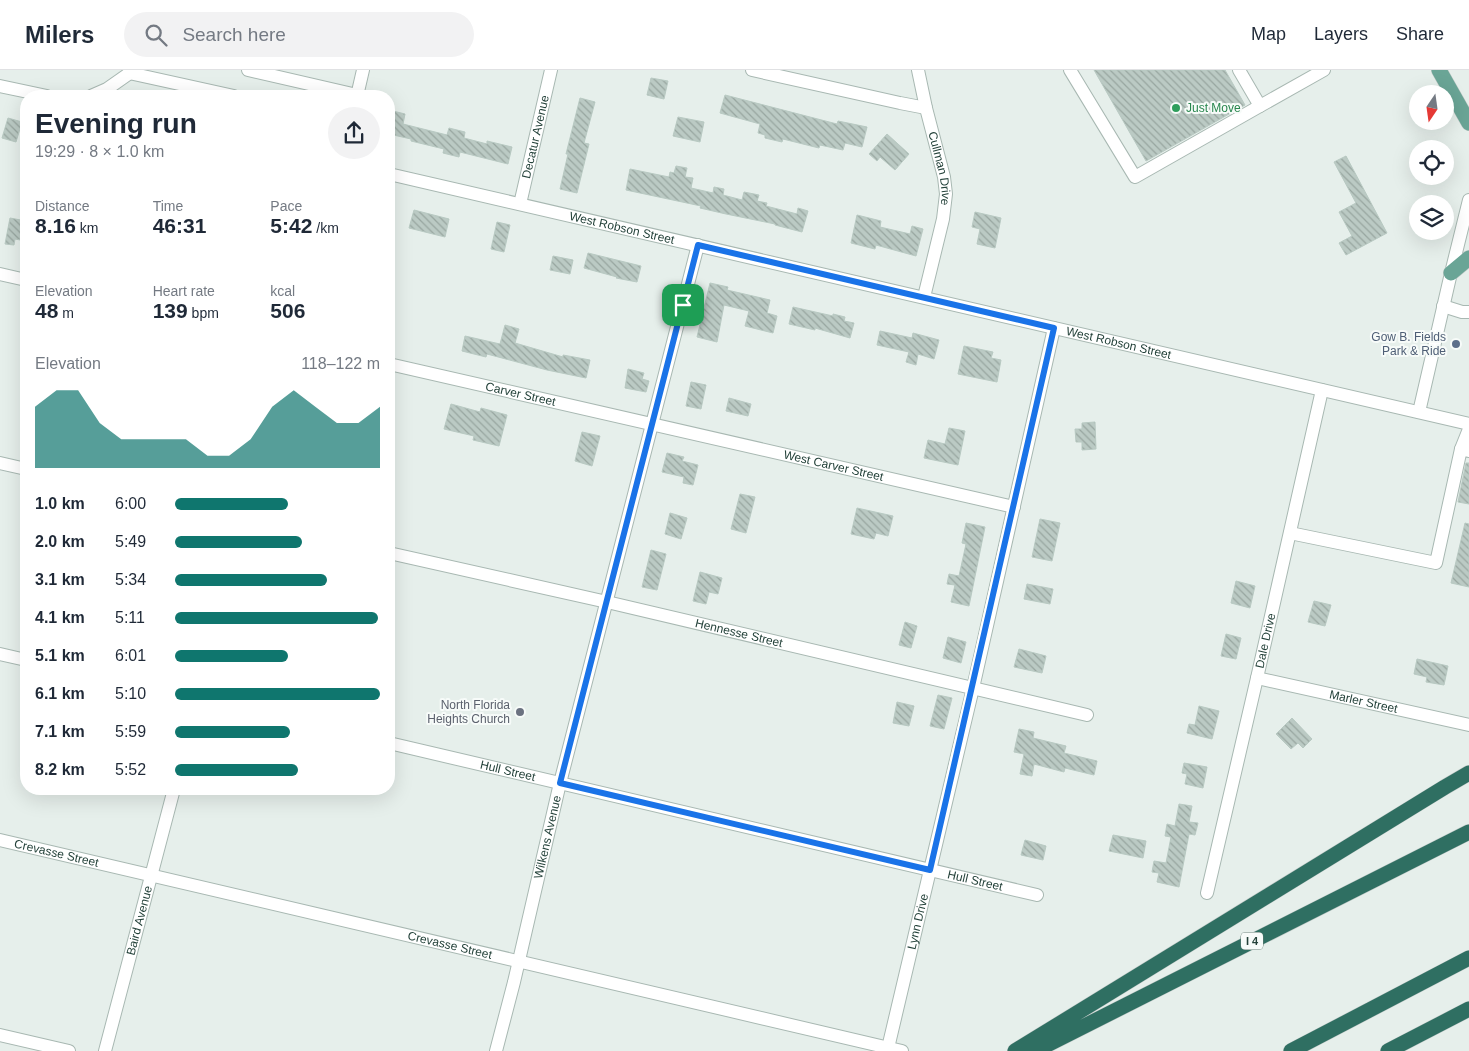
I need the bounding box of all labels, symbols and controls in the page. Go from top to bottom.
search box [124,12,474,57]
text: Milers [25,21,94,48]
icon: search [142,21,170,49]
text: Search here [182,24,286,45]
text: Map [1251,24,1286,44]
text: Layers [1314,24,1368,44]
text: Share [1396,24,1444,44]
north arrow [1409,85,1454,130]
map controls [1409,85,1454,240]
street label: Decatur Avenue [519,93,552,180]
place label: Just Move [1186,101,1241,115]
marker: Just Move [1170,102,1182,114]
button: share [328,107,380,159]
text: Evening run [35,108,197,139]
street label: Cullman Drive [925,130,953,207]
button: locate [1409,140,1454,185]
text: 19:29 · 8 × 1.0 km [35,143,164,160]
button: layers [1409,195,1454,240]
text: Distance [35,198,89,214]
text: Time [153,198,183,214]
text: Pace [270,198,302,214]
street label: West Robson Street [568,209,676,247]
text: 8.16 [35,214,76,237]
text: 46:31 [153,214,206,237]
text: 5:42 [270,214,312,237]
text: km [76,220,98,236]
text: /km [312,220,339,236]
text: Elevation [35,283,93,299]
text: Heart rate [153,283,215,299]
text: kcal [270,283,295,299]
pin [662,284,704,326]
icon: arrive [669,291,697,319]
text: 48 [35,299,58,322]
text: 139 [153,299,188,322]
text: 506 [270,299,305,322]
text: m [58,305,74,321]
text: bpm [188,305,219,321]
street label: West Robson Street [1065,324,1173,362]
place label: Gow B. Fields Park & Ride [1371,330,1446,358]
marker: Gow B. Fields Park & Ride [1450,338,1462,350]
text: Elevation [35,355,101,372]
text: 118–122 m [301,355,380,372]
street label: Carver Street [484,379,558,409]
street label: West Carver Street [782,448,885,484]
text: 1.0 km [35,495,85,512]
text: 6:00 [115,495,146,512]
text: 2.0 km [35,533,85,550]
text: 5:49 [115,533,146,550]
text: 3.1 km [35,571,85,588]
text: 5:34 [115,571,146,588]
text: 4.1 km [35,609,85,626]
text: 5:11 [115,609,145,626]
street label: Dale Drive [1252,611,1278,670]
street label: Hennesse Street [694,616,785,650]
text: 5.1 km [35,647,85,664]
text: 6:01 [115,647,146,664]
text: 6.1 km [35,685,85,702]
text: 5:10 [115,685,146,702]
street label: Marler Street [1328,687,1399,716]
place label: North Florida Heights Church [427,698,510,726]
marker: North Florida Heights Church [514,706,526,718]
text: 7.1 km [35,723,85,740]
text: 5:59 [115,723,146,740]
street label: Hull Street [479,758,537,784]
text: 8.2 km [35,761,85,778]
text: 5:52 [115,761,146,778]
street label: Wilkens Avenue [531,794,564,880]
street label: Crevasse Street [13,837,101,870]
street label: Hull Street [946,867,1005,894]
street label: Baird Avenue [124,884,155,957]
street label: Lynn Drive [905,892,931,951]
street label: Crevasse Street [406,929,494,962]
road number: I 4 [1241,932,1263,949]

